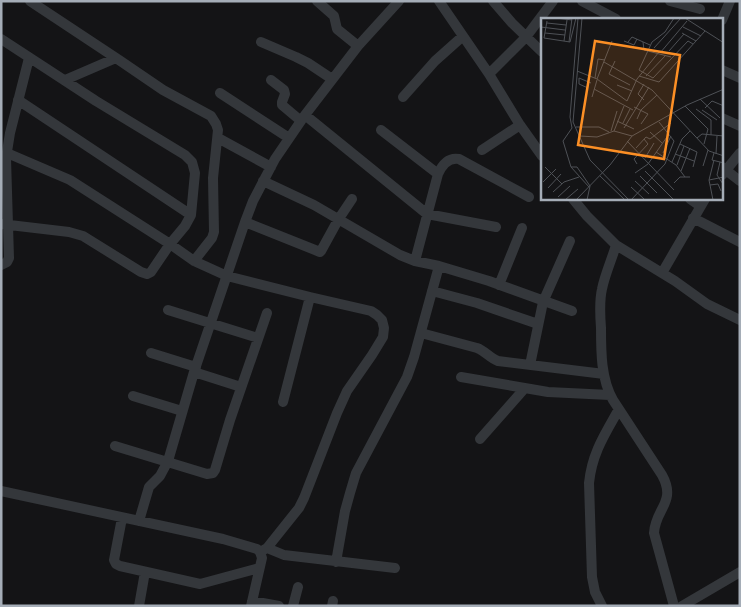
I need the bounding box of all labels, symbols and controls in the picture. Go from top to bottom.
inset map [541,18,724,200]

